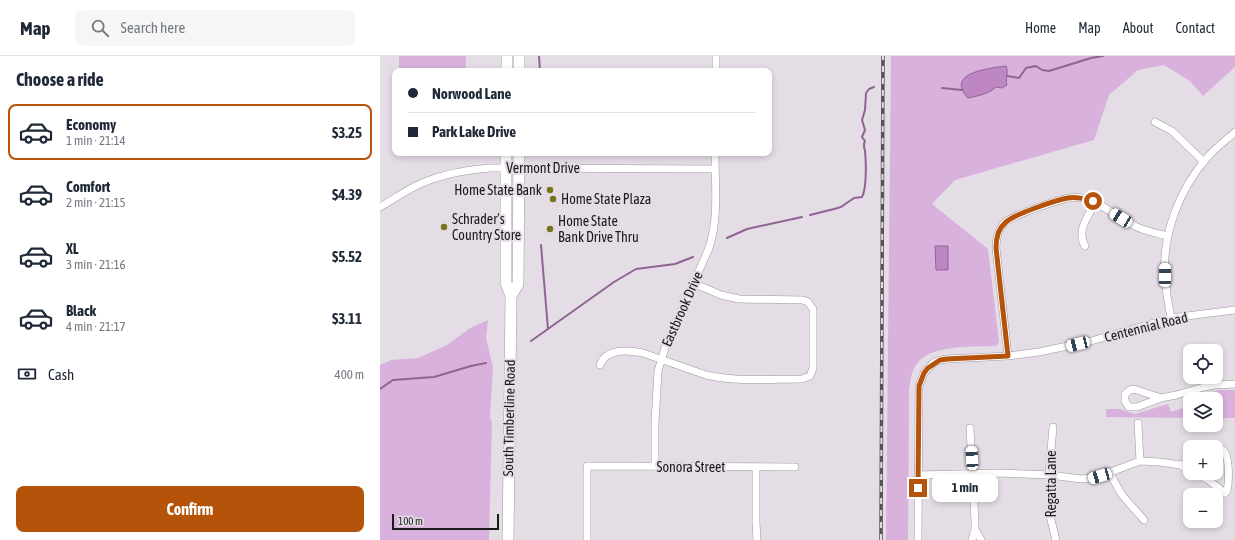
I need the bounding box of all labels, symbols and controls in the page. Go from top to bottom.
search box [75,10,355,46]
text: Map [20,17,51,39]
icon: search [89,17,111,39]
text: Search here [121,19,185,36]
text: Home [1025,20,1056,36]
text: Map [1078,20,1101,36]
text: About [1123,20,1154,36]
text: Contact [1176,20,1215,36]
text: Choose a ride [16,69,104,90]
text: Norwood Lane [432,85,511,102]
icon: car [18,114,54,150]
text: Economy [66,116,116,133]
text: Park Lake Drive [432,123,516,140]
text: $3.25 [332,124,362,141]
text: 1 min · 21:14 [66,133,126,148]
street label: Vermont Drive [506,160,580,176]
icon: car [18,176,54,212]
text: Comfort [66,178,110,195]
place label: Home State Bank [454,182,542,198]
marker: Home State Bank [545,185,555,195]
text: $4.39 [332,186,362,203]
place label: Home State Plaza [561,191,651,207]
route start [1084,192,1102,210]
marker: Home State Plaza [548,194,558,204]
text: 2 min · 21:15 [66,195,126,210]
car [1108,207,1134,229]
place label: Schrader's Country Store [452,211,521,243]
place label: Home State Bank Drive Thru [558,213,639,245]
marker: Schrader's Country Store [439,222,449,232]
marker: Home State Bank Drive Thru [545,224,555,234]
icon: car [18,238,54,274]
text: XL [66,240,79,257]
text: $5.52 [332,248,362,265]
text: 3 min · 21:16 [66,257,126,272]
car [1159,263,1171,287]
street label: Eastbrook Drive [658,269,706,349]
icon: car [18,300,54,336]
text: Black [66,302,96,319]
street label: Centennial Road [1103,309,1189,345]
text: $3.11 [332,310,362,327]
text: 4 min · 21:17 [66,319,126,334]
car [1065,335,1091,353]
map controls [1183,344,1223,528]
button: locate [1183,344,1223,384]
street label: South Timberline Road [500,359,518,477]
icon: cash [16,363,38,385]
text: Cash [48,366,74,383]
text: 400 m [335,367,364,382]
button: layers [1183,392,1223,432]
button: + [1183,440,1223,480]
car [965,446,979,470]
street label: Regatta Lane [1043,450,1059,518]
street label: Sonora Street [657,459,725,475]
car [1087,467,1113,485]
callout: 1 min [932,474,998,502]
route end [909,479,927,497]
text: 1 min [952,480,978,495]
button: Confirm [16,486,364,532]
button: − [1183,488,1223,528]
scale bar [392,512,499,531]
text: 100 m [398,515,423,527]

